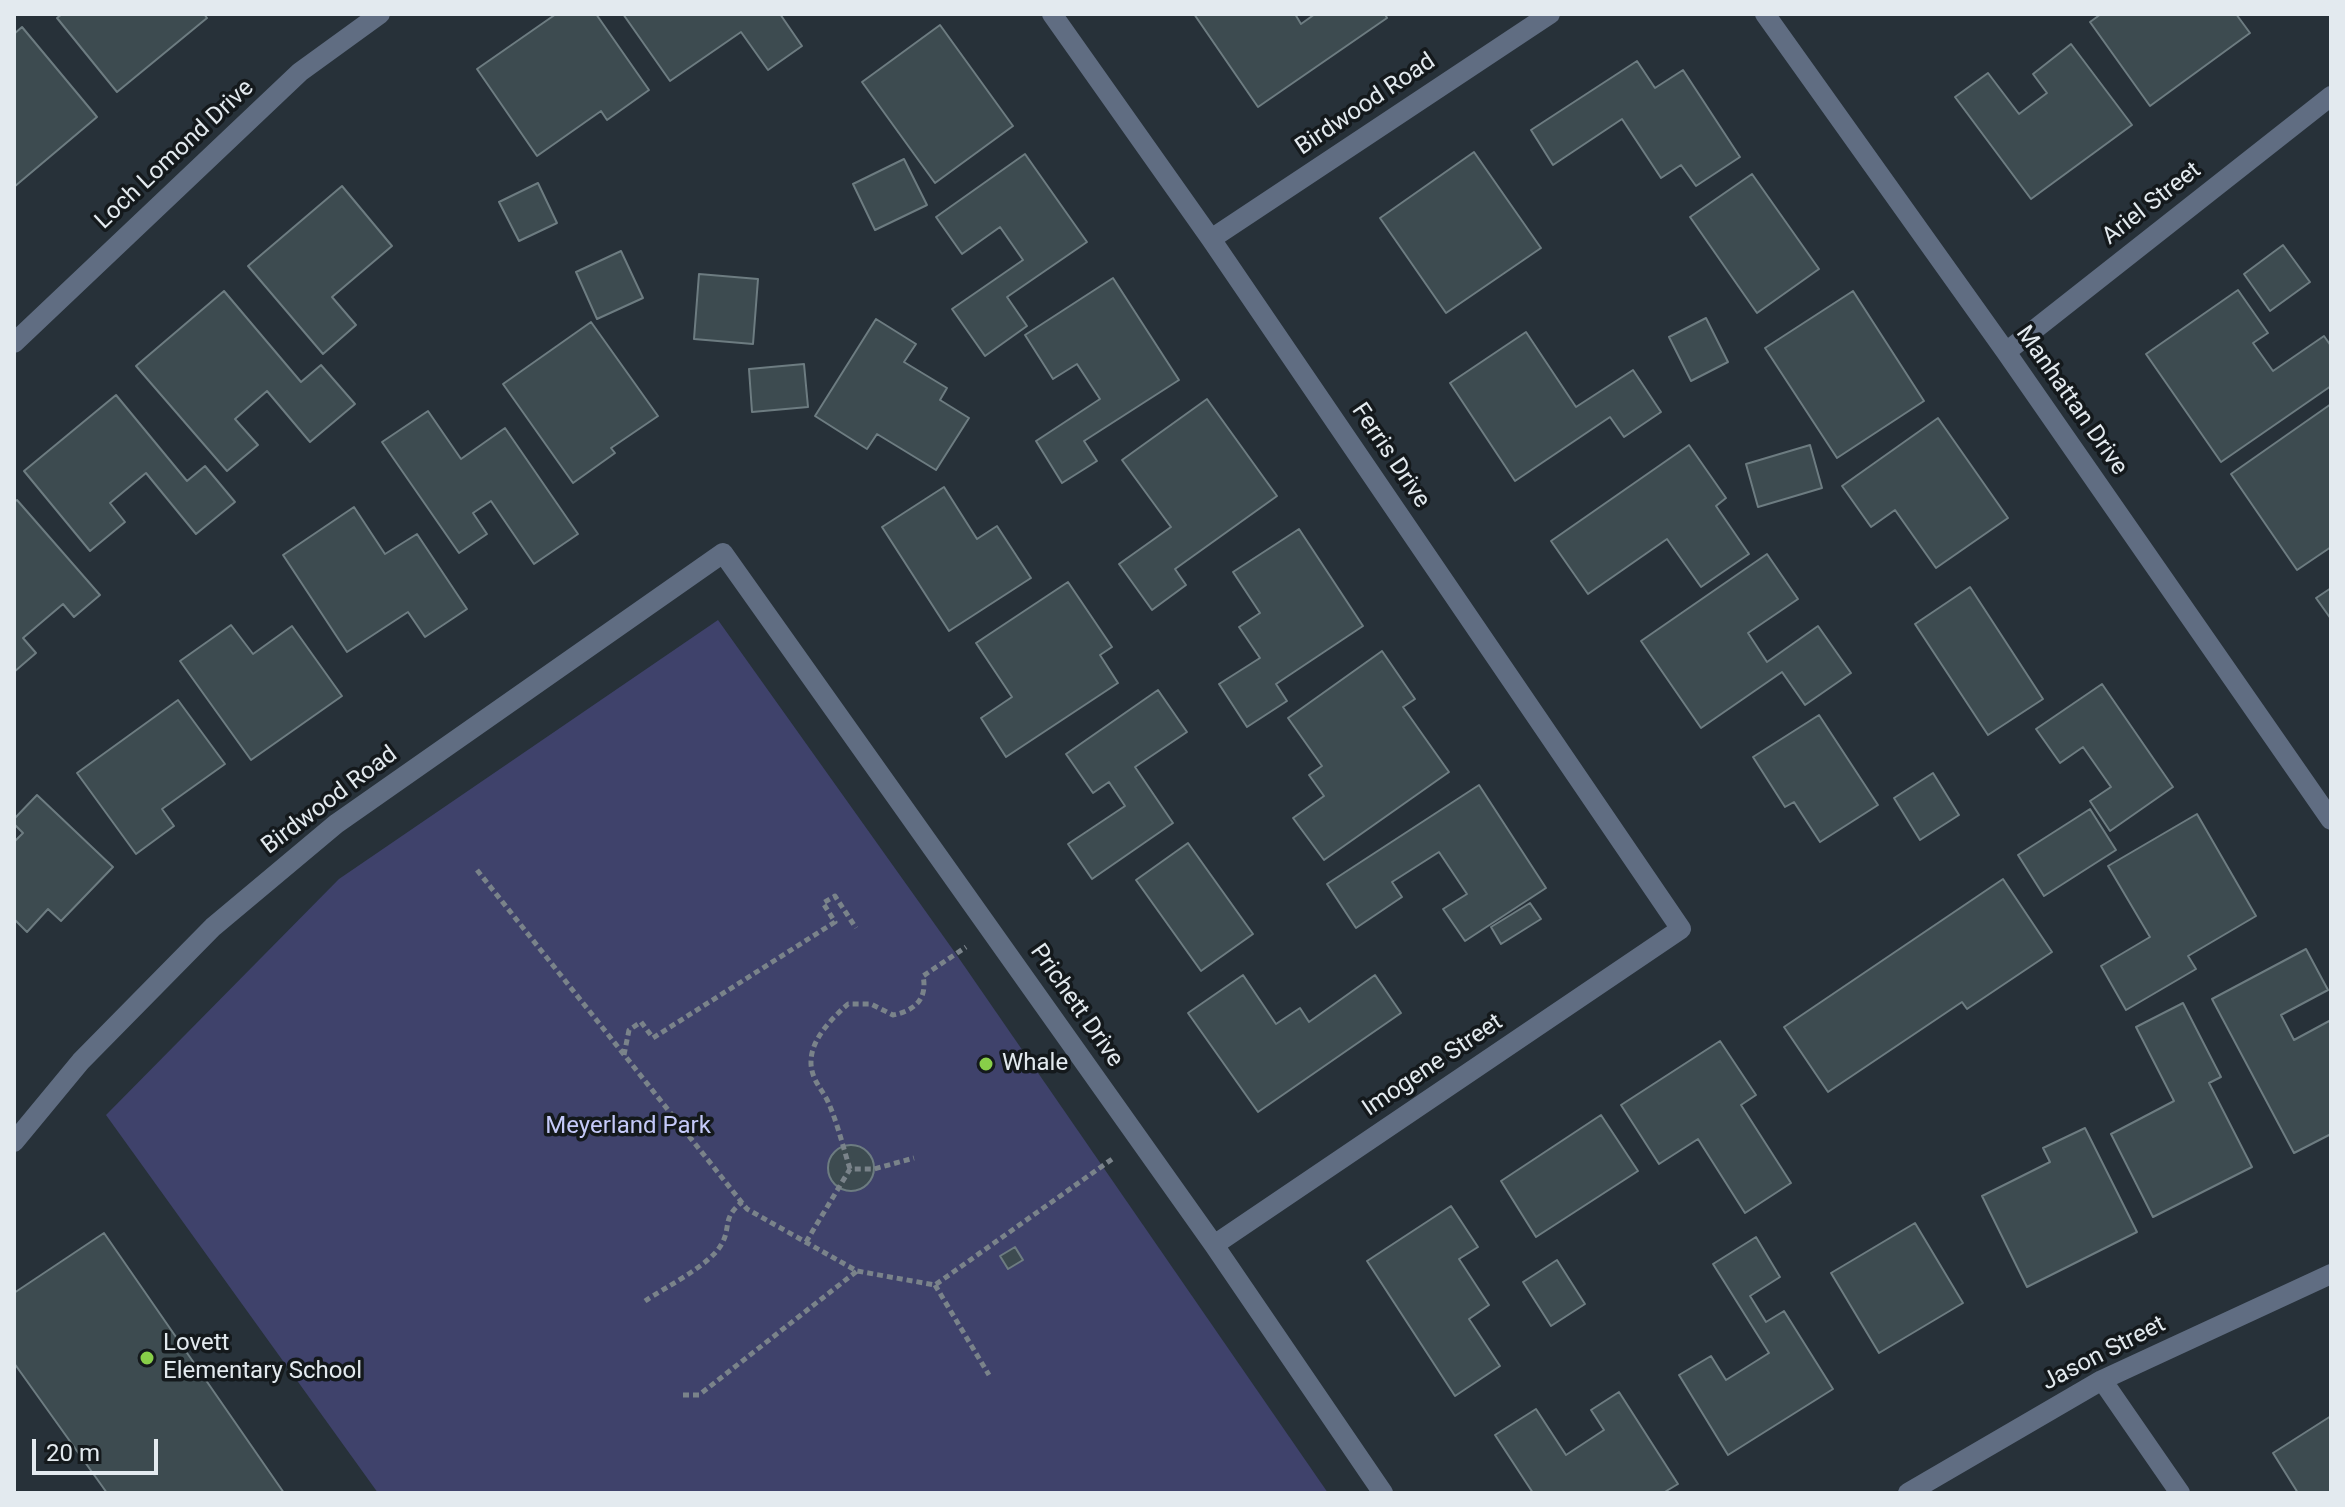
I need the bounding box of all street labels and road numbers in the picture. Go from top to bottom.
street label: Birdwood Road [1291,48,1441,162]
street label: Loch Lomond Drive [90,74,260,236]
street label: Ariel Street [2097,156,2207,252]
street label: Manhattan Drive [2009,321,2133,481]
street label: Ferris Drive [1344,398,1436,514]
street label: Birdwood Road [257,741,403,861]
street label: Prichett Drive [1023,939,1129,1073]
street label: Imogene Street [1357,1009,1509,1123]
street label: Jason Street [2037,1311,2171,1397]

